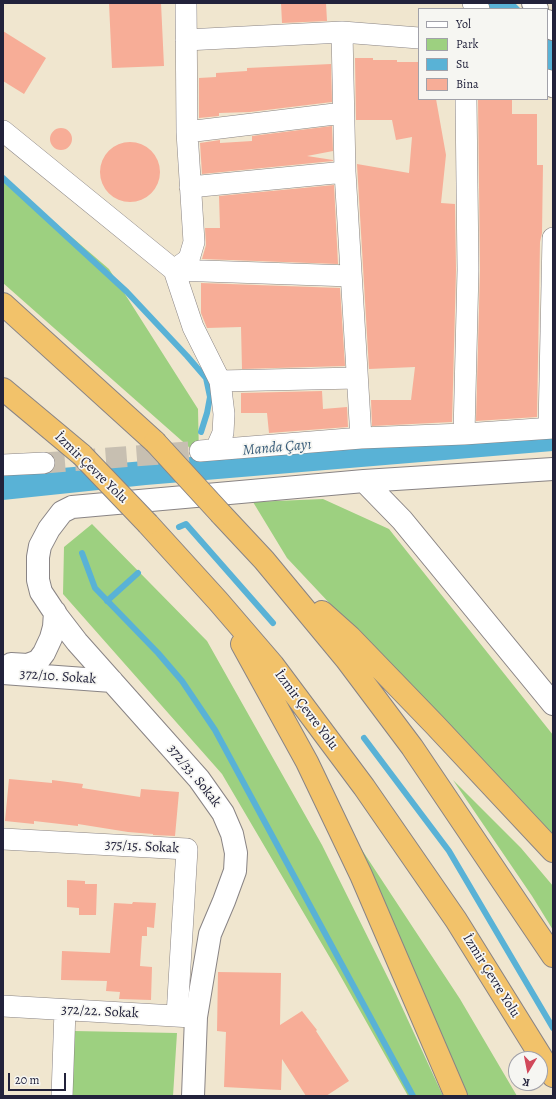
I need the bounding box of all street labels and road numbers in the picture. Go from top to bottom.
street label: İzmir Çevre Yolu [51,429,131,507]
street label: 372/10. Sokak [19,666,97,688]
street label: İzmir Çevre Yolu [271,667,341,753]
street label: 372/33. Sokak [164,741,224,811]
street label: 375/15. Sokak [104,837,180,857]
street label: İzmir Çevre Yolu [459,931,523,1021]
street label: 372/22. Sokak [61,1002,139,1022]

